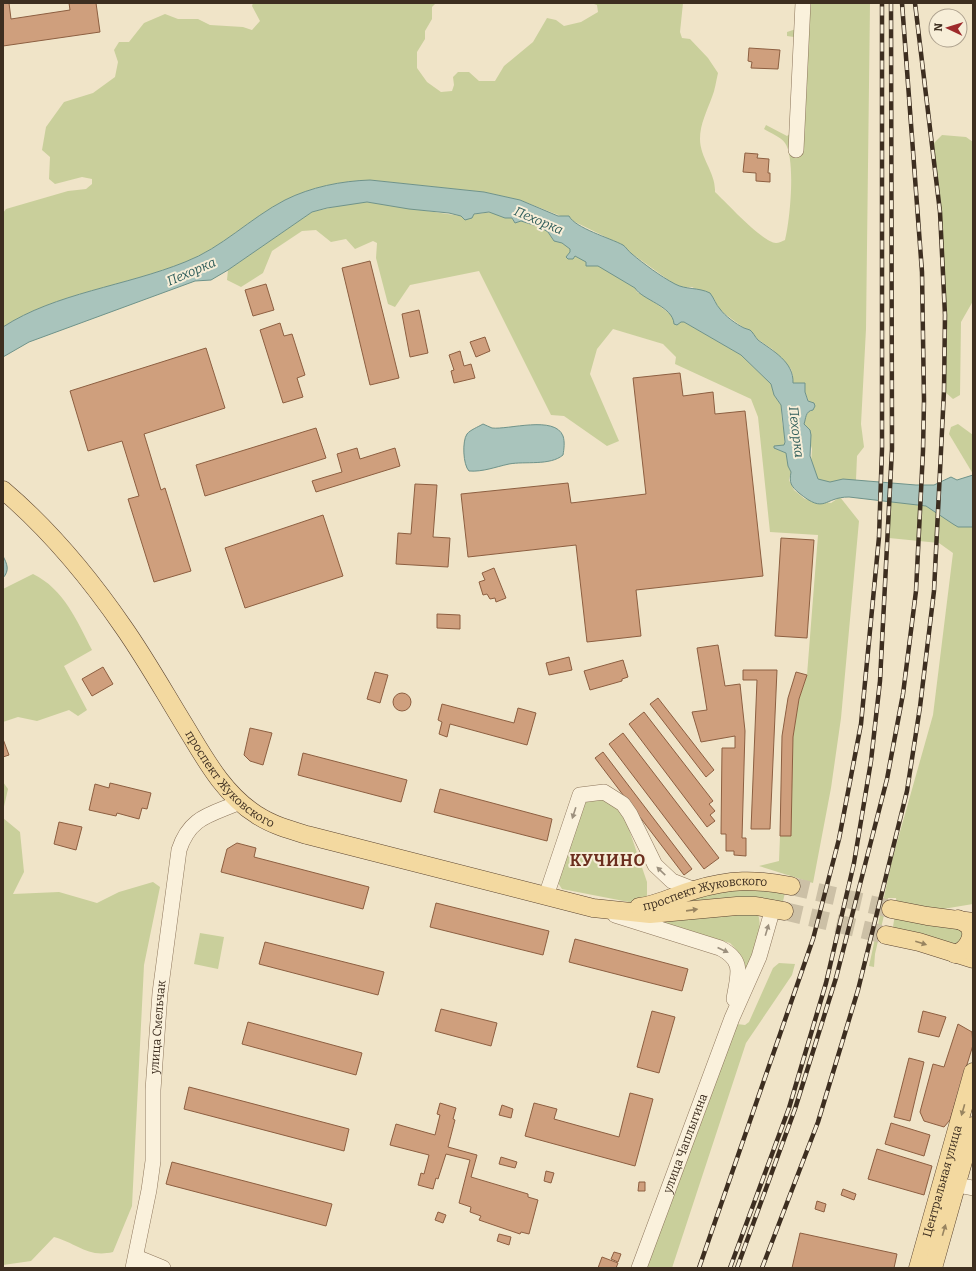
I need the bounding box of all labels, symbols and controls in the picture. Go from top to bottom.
north arrow [928,8,968,48]
text: N [932,22,945,32]
water label: Пехорка [512,203,565,237]
water label: Пехорка [165,254,218,288]
water label: Пехорка [786,406,807,459]
street label: проспект Жуковского [182,728,277,830]
one-way arrow [571,807,577,819]
district label: КУЧИНО [570,851,646,870]
one-way arrow [657,867,666,876]
street label: проспект Жуковского [641,874,768,913]
one-way arrow [686,907,698,913]
one-way arrow [764,923,770,935]
one-way arrow [915,940,927,946]
one-way arrow [718,947,729,953]
street label: улица Смельчак [147,979,169,1076]
street label: улица Чаплыгина [660,1091,710,1196]
one-way arrow [959,1104,965,1116]
street label: Центральная улица [920,1123,965,1239]
one-way arrow [941,1224,947,1236]

